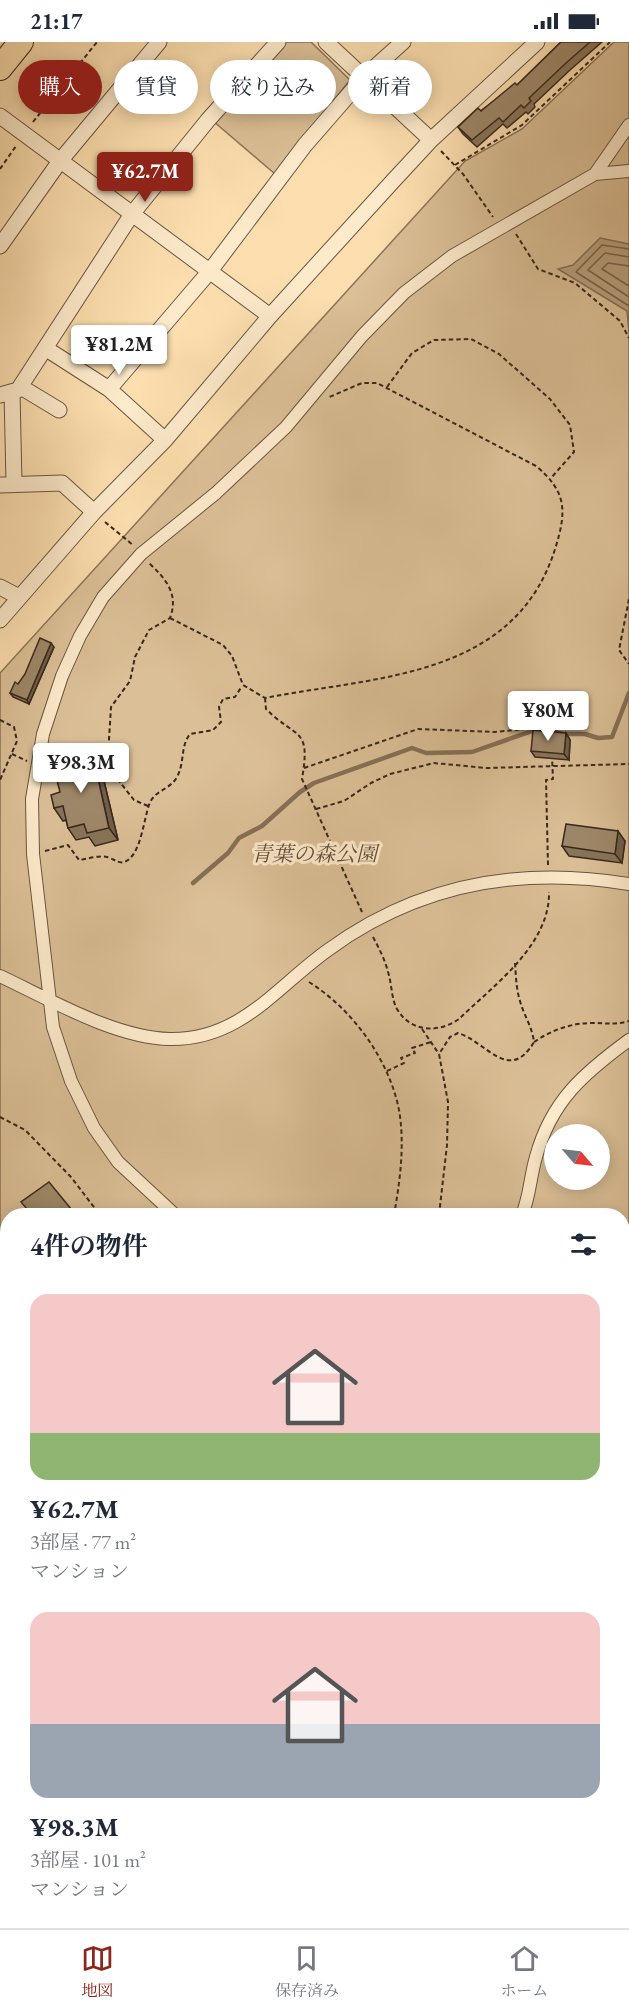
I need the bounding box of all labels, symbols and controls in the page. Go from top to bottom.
text: 21:17 [30,7,83,36]
chip: 購入 [18,60,102,114]
chip: 賃貸 [114,60,198,114]
chip: 絞り込み [210,60,336,114]
chip: 新着 [348,60,432,114]
pin: ¥62.7M [96,152,194,203]
text: ¥62.7M [111,158,179,184]
pin: ¥81.2M [70,325,168,376]
text: ¥81.2M [85,331,153,357]
pin: ¥80M [512,691,584,742]
text: ¥80M [522,697,574,723]
pin: ¥98.3M [32,743,130,794]
text: ¥98.3M [47,749,115,775]
park label: 青葉の森公園 [251,840,380,867]
north arrow [544,1124,610,1190]
map controls [544,1124,610,1190]
icon: filters [567,1228,600,1261]
text: 4件の物件 [30,1229,148,1263]
icon: home [261,1333,369,1441]
text: ¥62.7M [30,1492,119,1526]
text: 3部屋 · 77 m² [30,1529,136,1555]
text: マンション [30,1558,129,1584]
icon: home [261,1651,369,1759]
text: ¥98.3M [30,1810,119,1844]
text: 3部屋 · 101 m² [30,1847,146,1873]
text: マンション [30,1876,129,1902]
tab: 地図 [81,1942,114,2001]
tab: 保存済み [275,1942,339,2001]
tab: ホーム [500,1942,548,2001]

